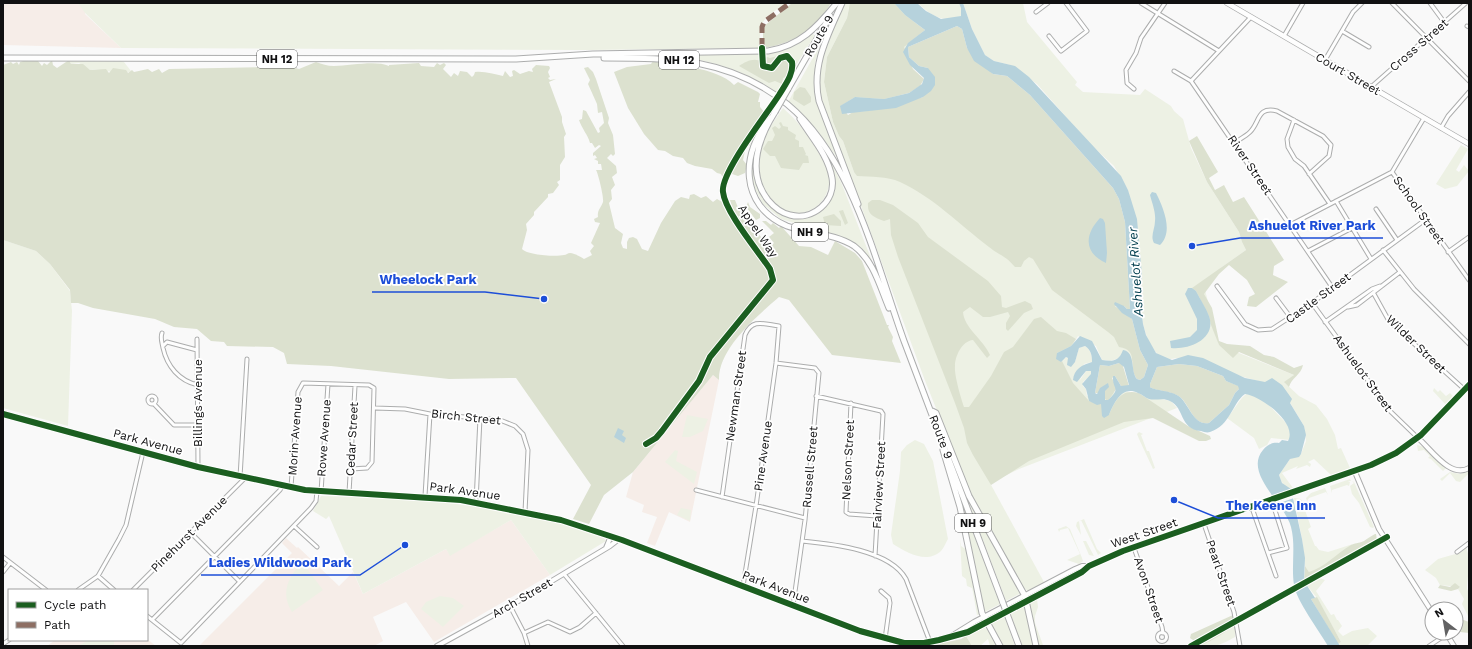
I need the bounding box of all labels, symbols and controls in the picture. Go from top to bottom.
street label: Route 9 [801,13,837,59]
street label: Cross Street [1387,16,1451,74]
road number: NH 12 [257,50,297,68]
street label: Court Street [1313,50,1383,98]
road number: NH 12 [659,51,699,69]
street label: River Street [1225,132,1275,198]
street label: School Street [1390,173,1448,247]
street label: Appel Way [735,202,781,261]
callout: Ashuelot River Park [1240,213,1383,238]
text: Ashuelot River Park [1248,218,1376,233]
road number: NH 9 [792,223,828,241]
water label: Ashuelot River [1125,226,1146,318]
callout: Wheelock Park [372,267,485,292]
street label: Castle Street [1283,270,1353,326]
text: Wheelock Park [380,272,477,287]
street label: Wilder Street [1383,312,1449,376]
street label: Ashuelot Street [1330,332,1396,414]
street label: Newman Street [723,350,749,442]
street label: Billings Avenue [191,359,205,447]
street label: Morin Avenue [285,396,305,476]
street label: Rowe Avenue [314,399,334,477]
street label: Cedar Street [343,402,361,476]
street label: Birch Street [430,406,502,428]
street label: Route 9 [926,413,956,461]
street label: Nelson Street [839,419,857,501]
street label: Pine Avenue [751,420,775,492]
street label: Park Avenue [112,426,184,458]
street label: Russell Street [799,426,821,508]
street label: Fairview Street [870,441,888,529]
street label: Park Avenue [429,479,502,503]
street label: Pinehurst Avenue [148,493,230,575]
callout: The Keene Inn [1218,493,1325,518]
text: The Keene Inn [1226,498,1316,513]
road number: NH 9 [955,514,991,532]
street label: West Street [1109,515,1179,551]
street label: Pearl Street [1203,538,1239,608]
callout: Ladies Wildwood Park [201,550,360,575]
text: Ladies Wildwood Park [208,555,353,570]
street label: Avon Street [1131,555,1167,625]
street label: Park Avenue [740,568,812,606]
street label: Arch Street [489,575,555,621]
legend [8,589,148,641]
text: Cycle path [44,598,106,612]
north arrow [1424,601,1464,641]
text: N [1432,605,1446,621]
text: Path [44,618,70,632]

